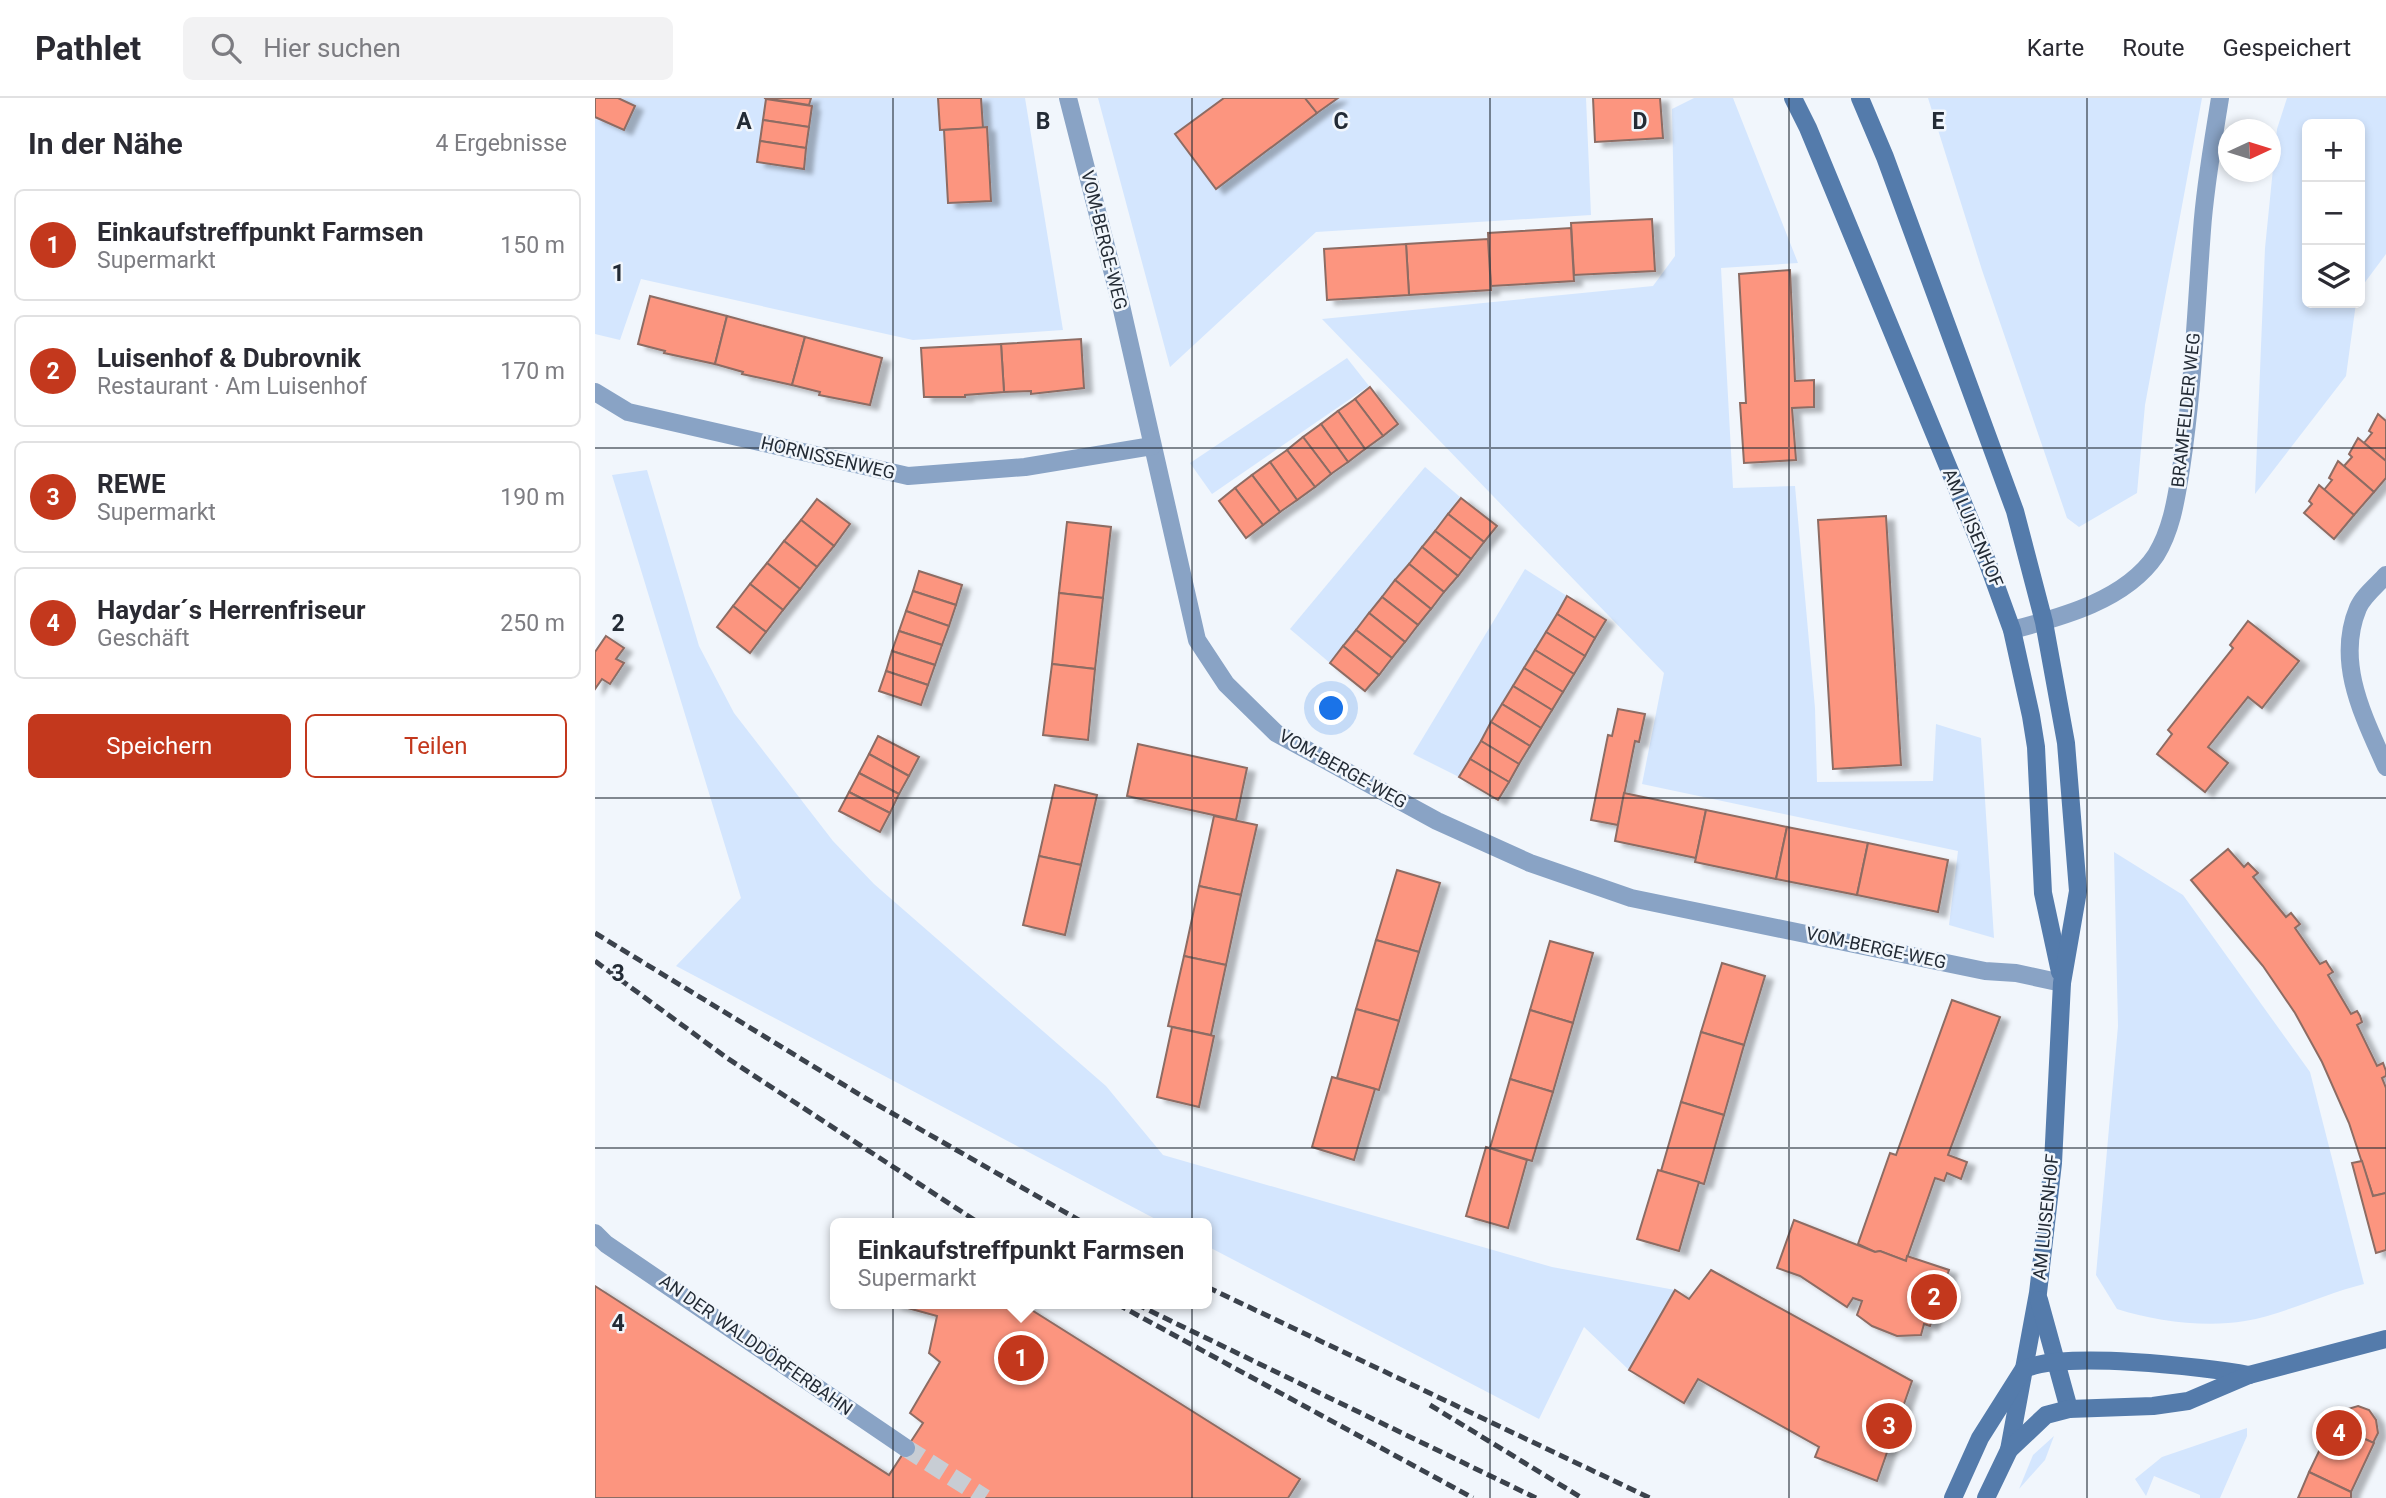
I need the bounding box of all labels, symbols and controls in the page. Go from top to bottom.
search box [183,17,673,80]
text: Pathlet [35,29,141,68]
icon: search [207,29,245,67]
text: Hier suchen [263,33,401,63]
text: Karte [2027,34,2084,62]
text: Route [2122,34,2184,62]
text: Gespeichert [2222,34,2351,62]
text: A [736,108,752,135]
text: B [1036,108,1050,135]
text: C [1333,108,1349,135]
text: D [1633,108,1647,135]
text: E [1932,108,1945,135]
north arrow [2218,119,2281,182]
map controls [2302,119,2365,308]
button: + [2302,119,2365,182]
text: In der Nähe [28,126,183,161]
text: 4 Ergebnisse [435,130,567,157]
street label: VOM-BERGE-WEG [1077,168,1132,312]
button: − [2302,182,2365,245]
text: Einkaufstreffpunkt Farmsen [97,217,424,247]
text: 1 [46,232,60,259]
text: 150 m [500,232,565,259]
button: layers [2302,245,2365,308]
text: Supermarkt [97,247,216,274]
text: 1 [611,260,625,287]
street label: BRAMFELDER WEG [2167,331,2204,488]
text: Luisenhof & Dubrovnik [97,343,361,373]
text: 2 [46,358,60,385]
text: 170 m [500,358,565,385]
text: Restaurant · Am Luisenhof [97,373,367,400]
street label: HORNISSENWEG [759,432,897,483]
street label: AM LUISENHOF [1939,465,2008,590]
text: REWE [97,469,166,499]
text: 3 [46,484,60,511]
text: 190 m [500,484,565,511]
text: Supermarkt [97,499,216,526]
text: Haydar´s Herrenfriseur [97,595,365,625]
text: 4 [46,610,60,637]
text: 250 m [500,610,565,637]
text: 2 [611,610,625,637]
text: Geschäft [97,625,189,652]
your location [1314,691,1348,725]
button: Speichern [28,714,291,778]
button: Teilen [305,714,567,778]
street label: VOM-BERGE-WEG [1276,725,1411,812]
street label: VOM-BERGE-WEG [1804,922,1948,973]
text: 3 [611,960,625,987]
street label: AM LUISENHOF [2028,1153,2063,1281]
popup [830,1218,1212,1309]
text: Einkaufstreffpunkt Farmsen [858,1235,1184,1265]
text: Supermarkt [858,1265,977,1292]
street label: AN DER WALDDÖRFERBAHN [656,1270,857,1419]
pin: 2 [1911,1271,1957,1323]
text: 4 [611,1310,625,1337]
pin: 1 [998,1332,1044,1384]
pin: 3 [1866,1400,1912,1452]
pin: 4 [2316,1407,2362,1459]

